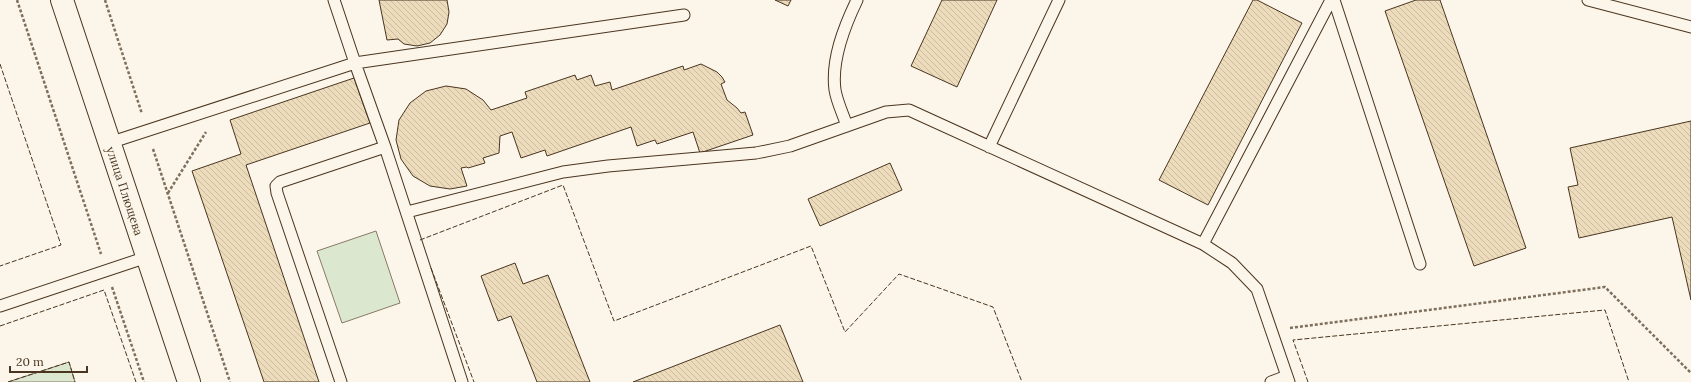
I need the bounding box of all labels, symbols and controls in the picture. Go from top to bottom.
street label: улица Плющева [104,144,147,237]
scale bar [10,348,87,374]
text: 20 m [16,354,44,369]

